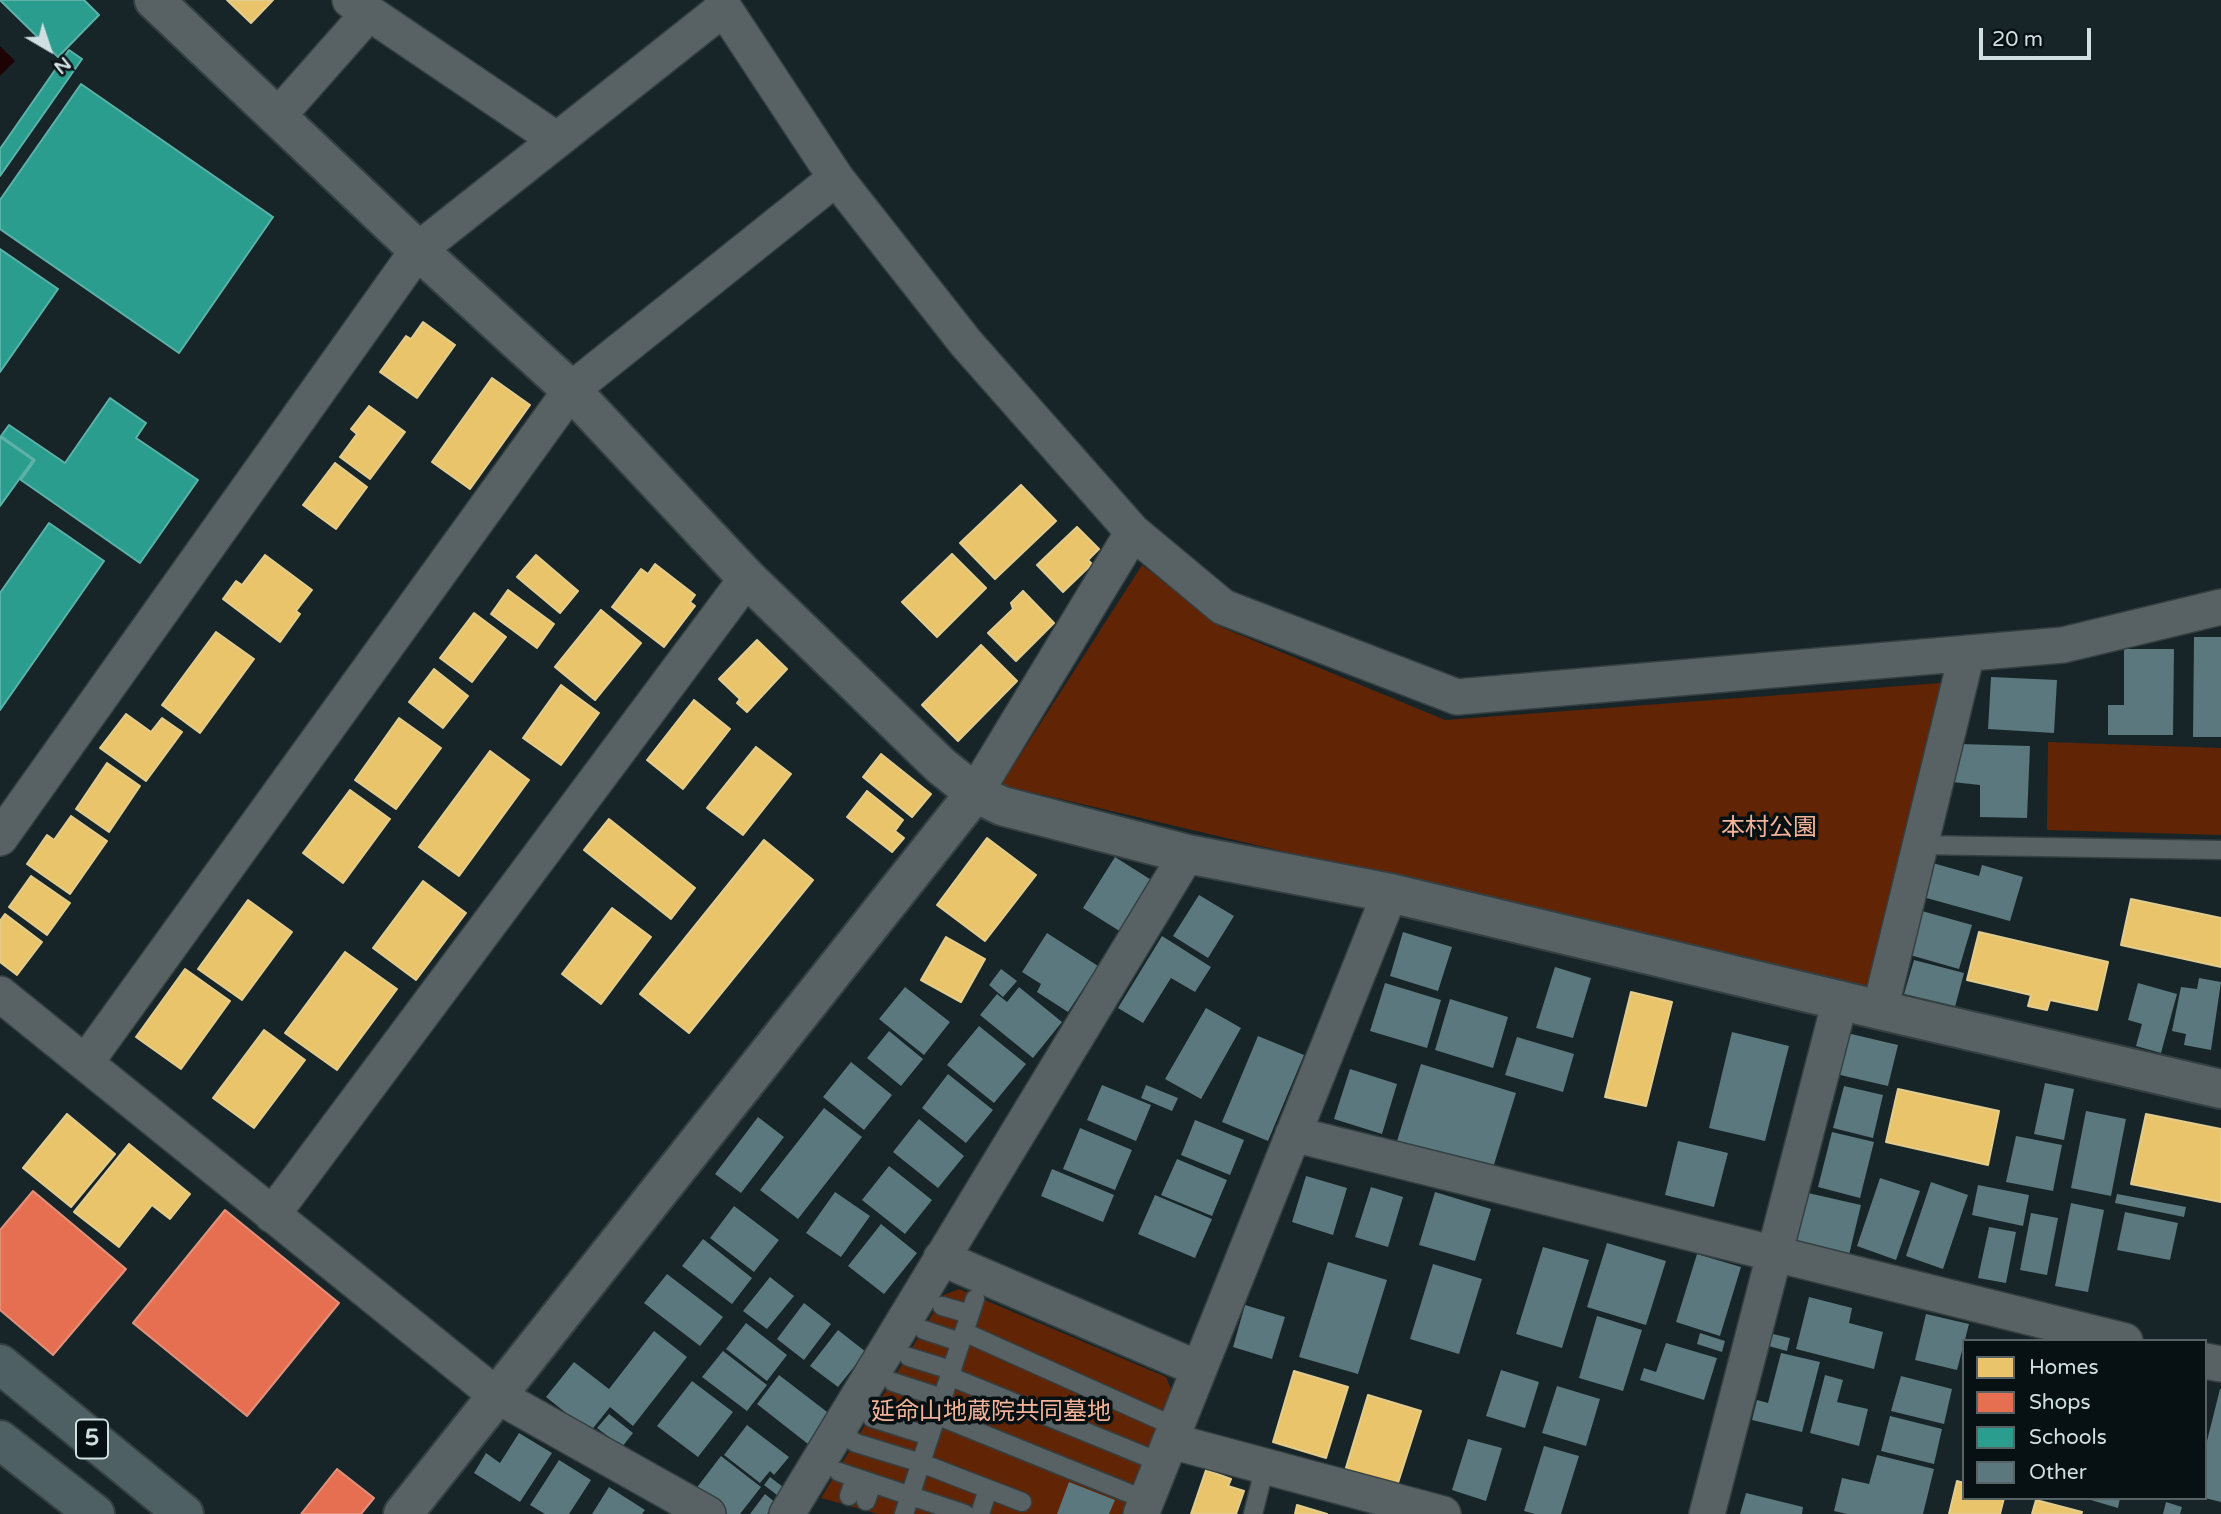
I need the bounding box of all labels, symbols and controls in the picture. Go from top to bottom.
north arrow [14,14,84,84]
scale bar [1983,14,2095,58]
text: 20 m [1992,27,2043,52]
text: N [49,52,75,79]
park label: 本村公園 [1721,815,1817,843]
legend [1962,1339,2207,1500]
text: Homes [2029,1355,2099,1380]
text: Shops [2029,1390,2091,1415]
park label: 延命山地蔵院共同墓地 [871,1399,1111,1427]
road number: 5 [76,1420,108,1458]
text: Schools [2029,1425,2107,1450]
text: Other [2029,1460,2087,1485]

